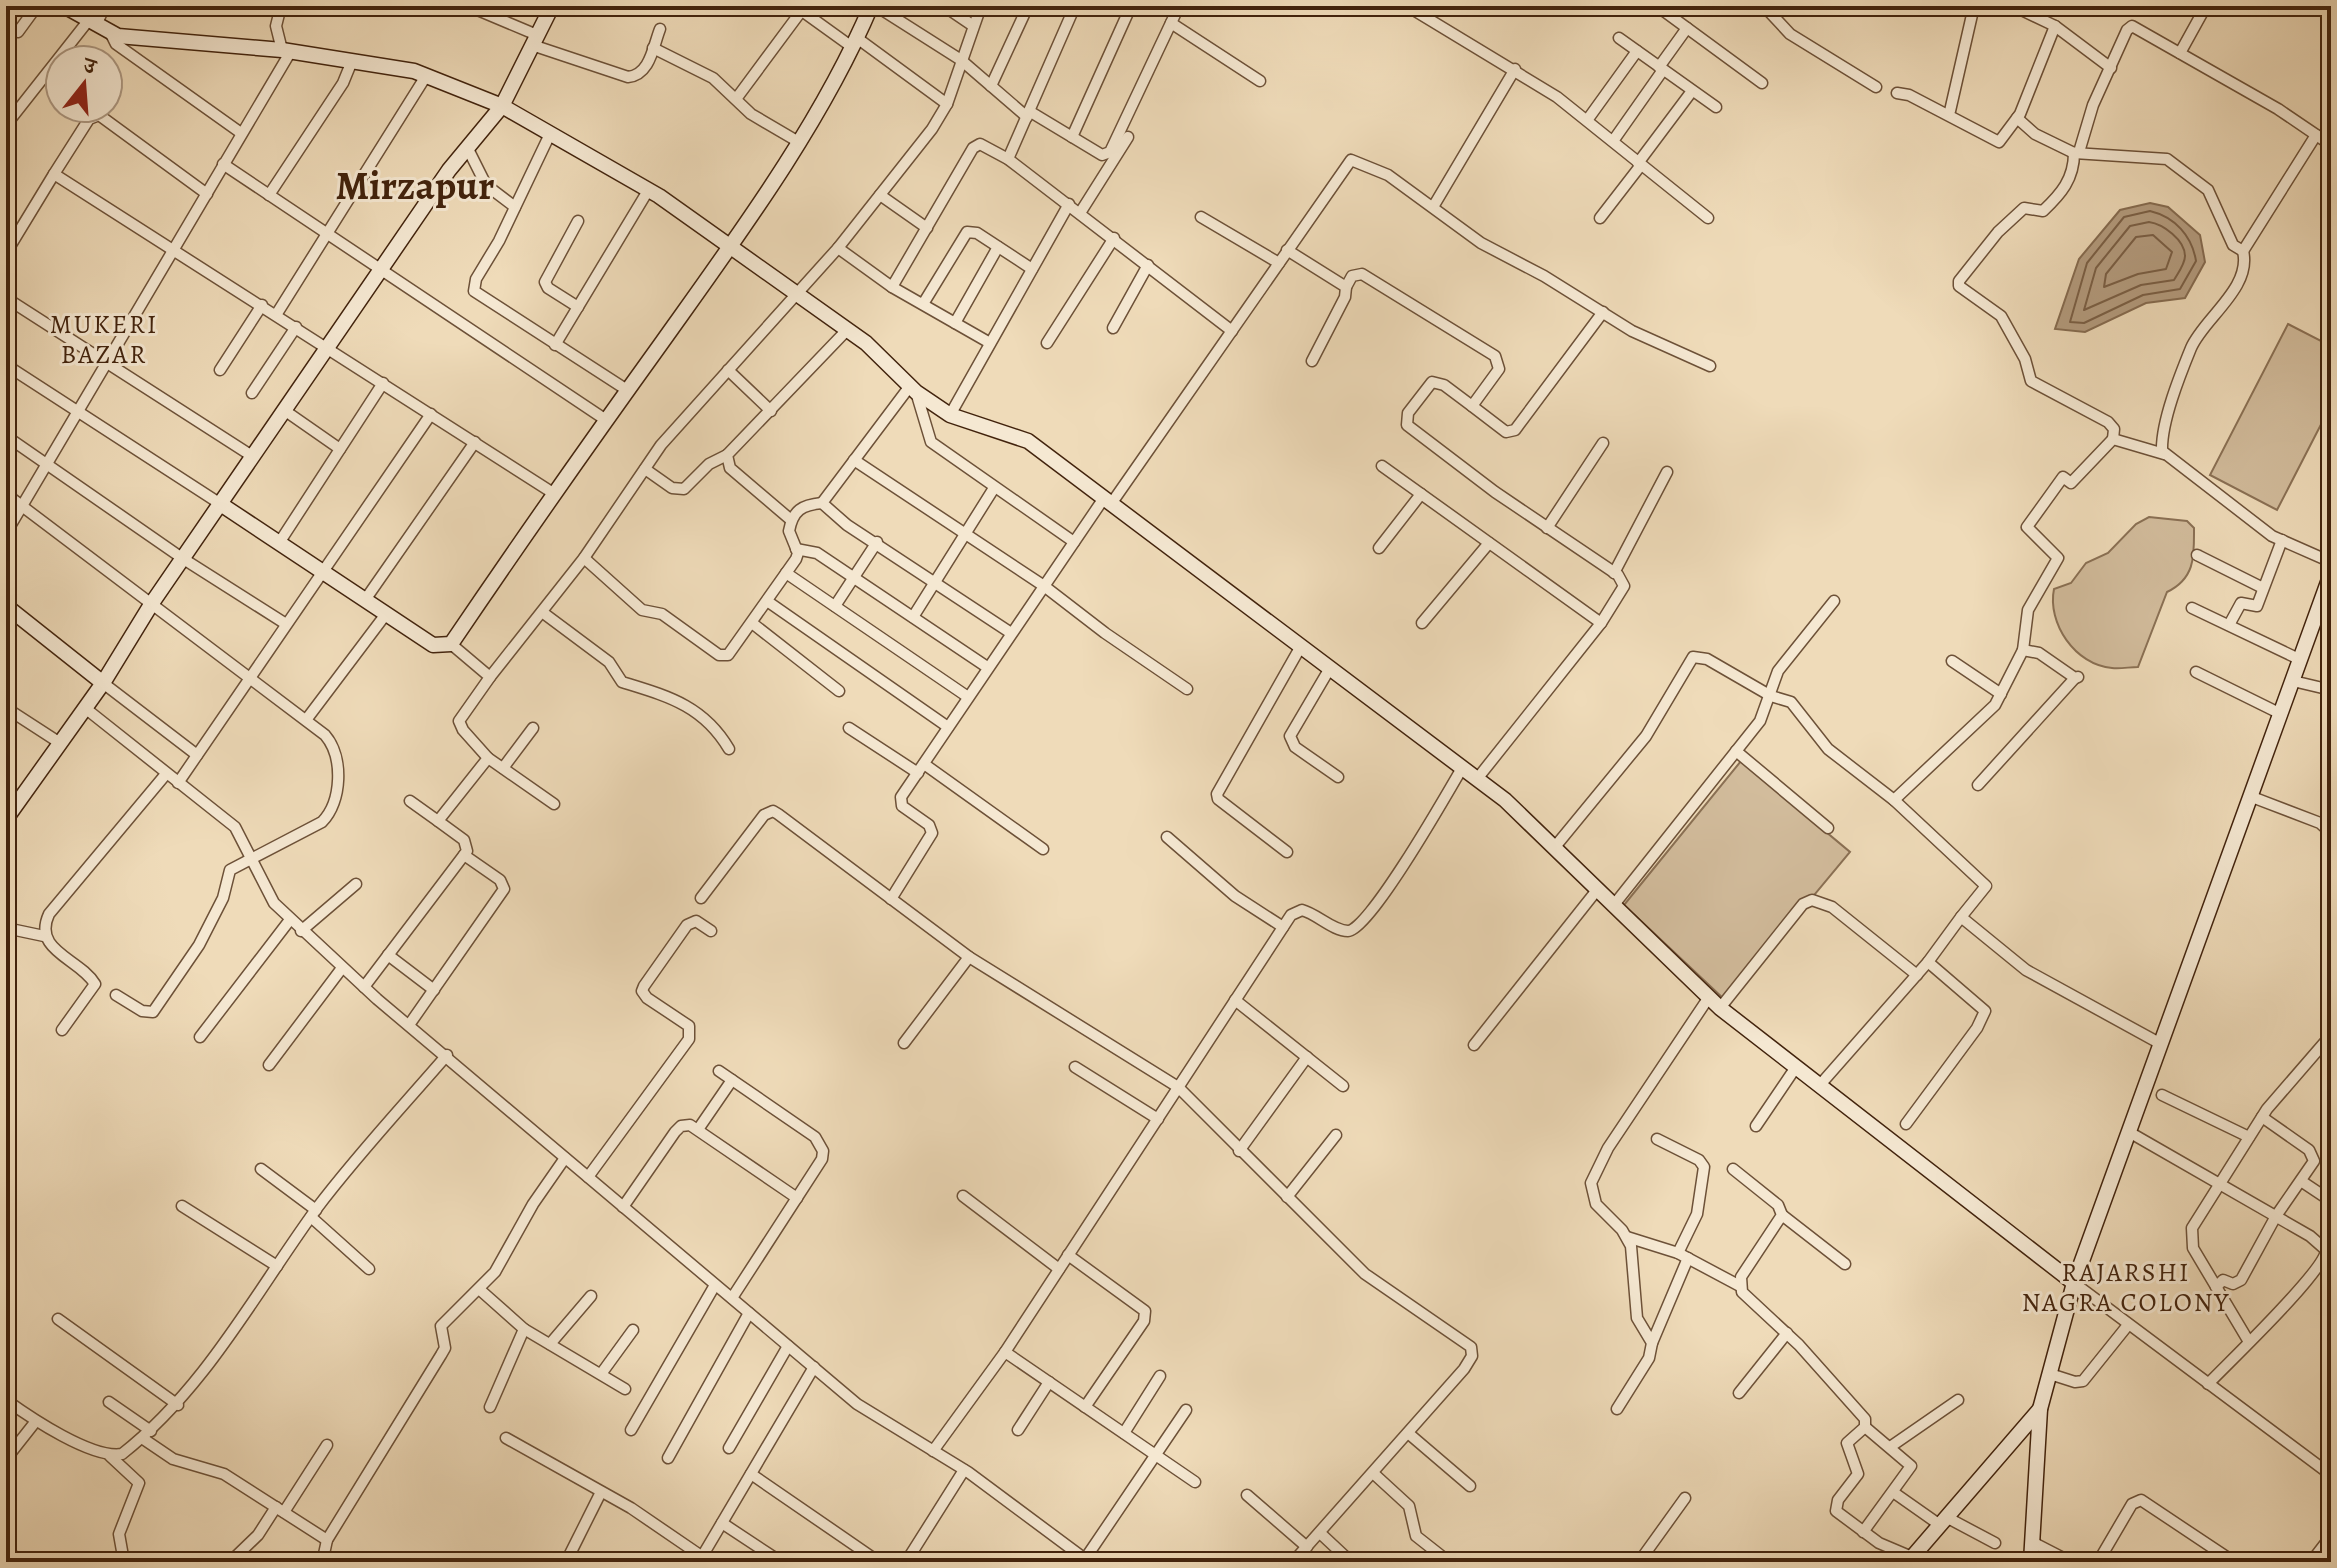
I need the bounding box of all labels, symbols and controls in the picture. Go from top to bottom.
north arrow [44,44,124,124]
text: उ [78,49,101,82]
district label: Mirzapur [336,158,494,213]
district label: MUKERI BAZAR [50,307,158,372]
district label: RAJARSHI NAGRA COLONY [2022,1255,2230,1320]

